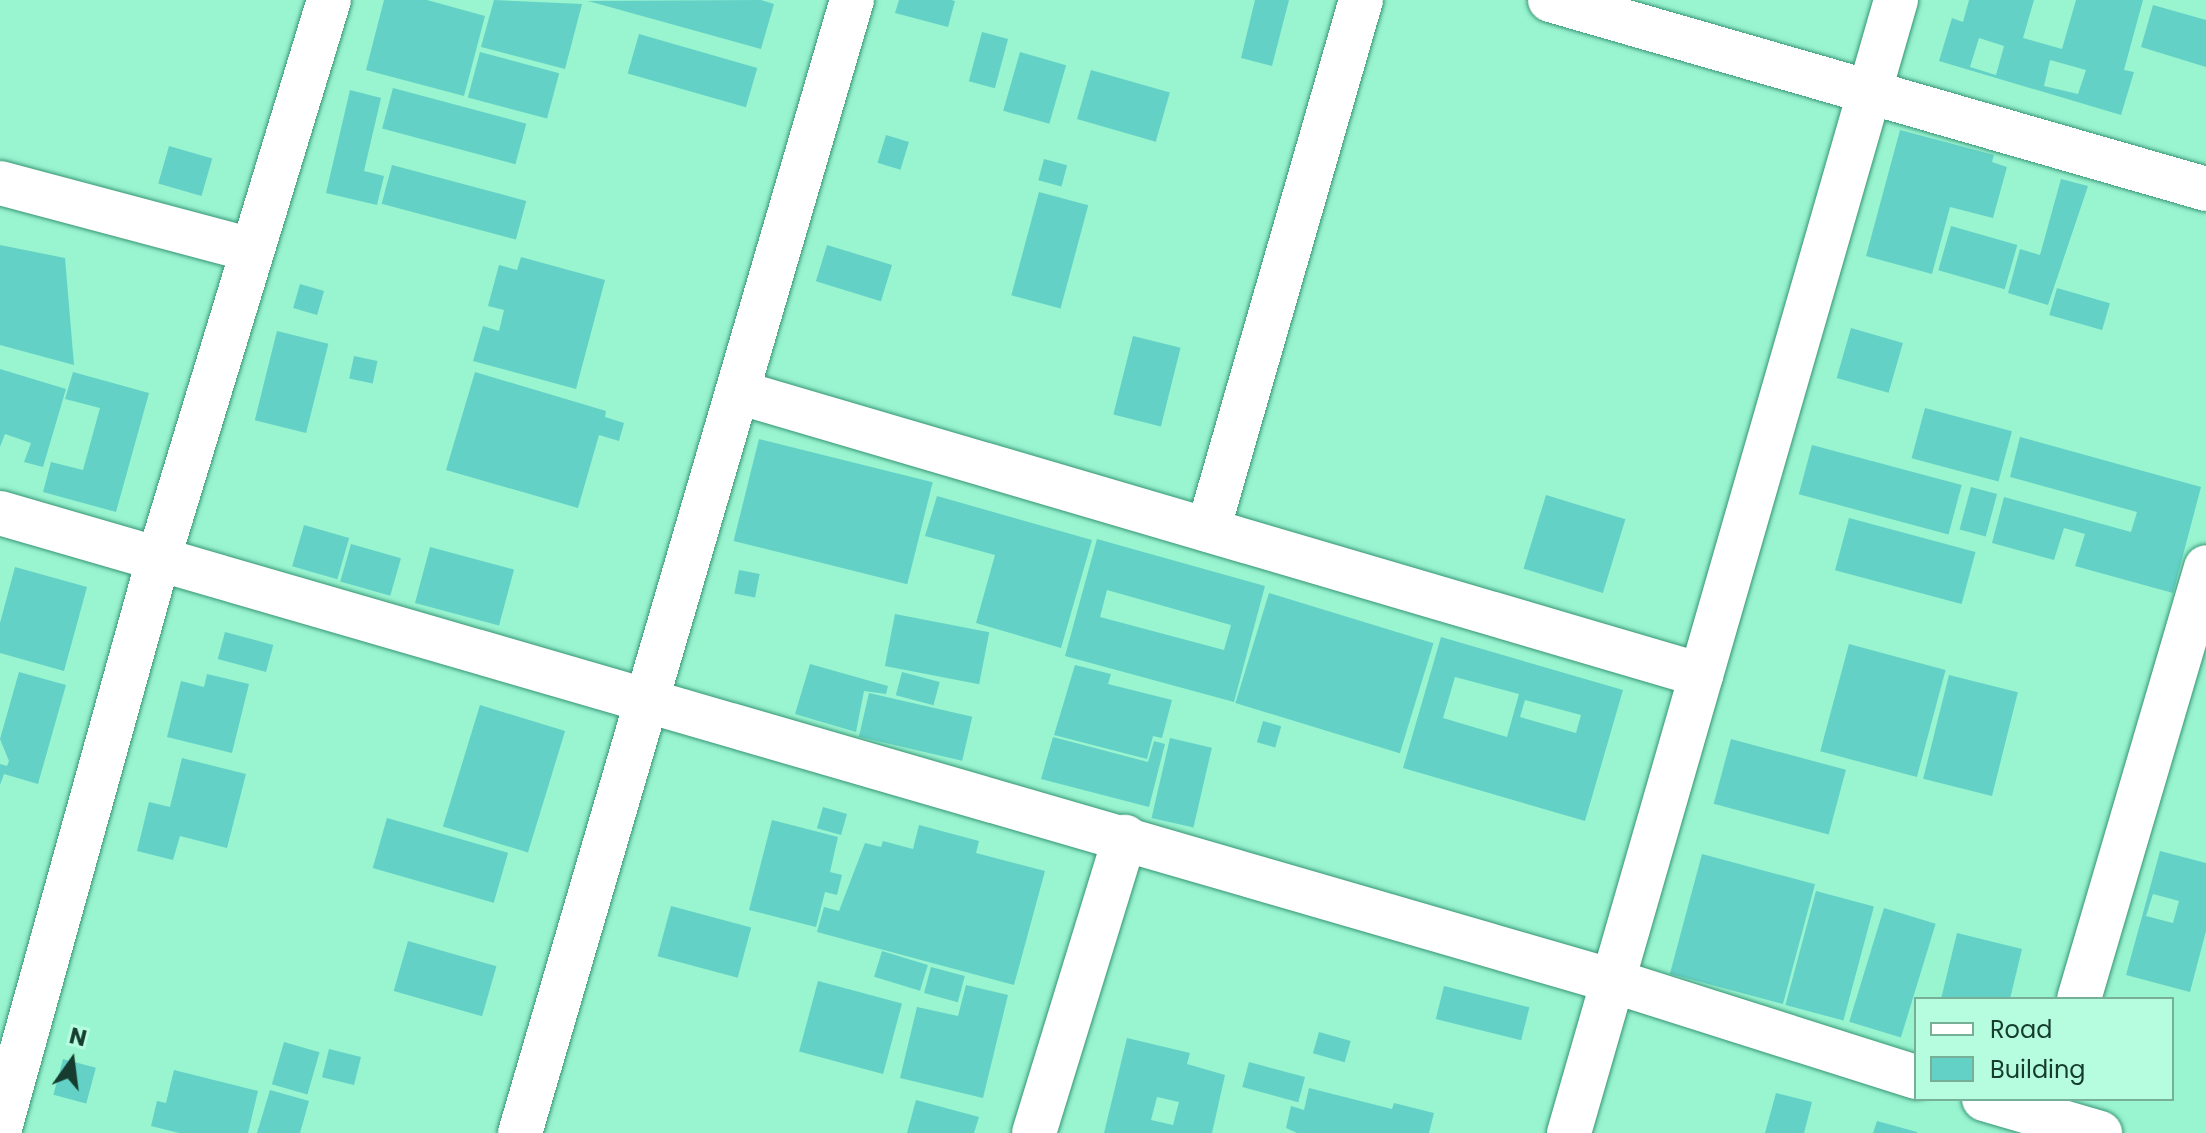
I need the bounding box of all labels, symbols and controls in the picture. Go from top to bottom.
legend [1914,997,2174,1101]
text: Road [1990,1013,2052,1046]
text: N [66,1020,90,1054]
north arrow [32,1021,112,1101]
text: Building [1990,1053,2086,1086]

